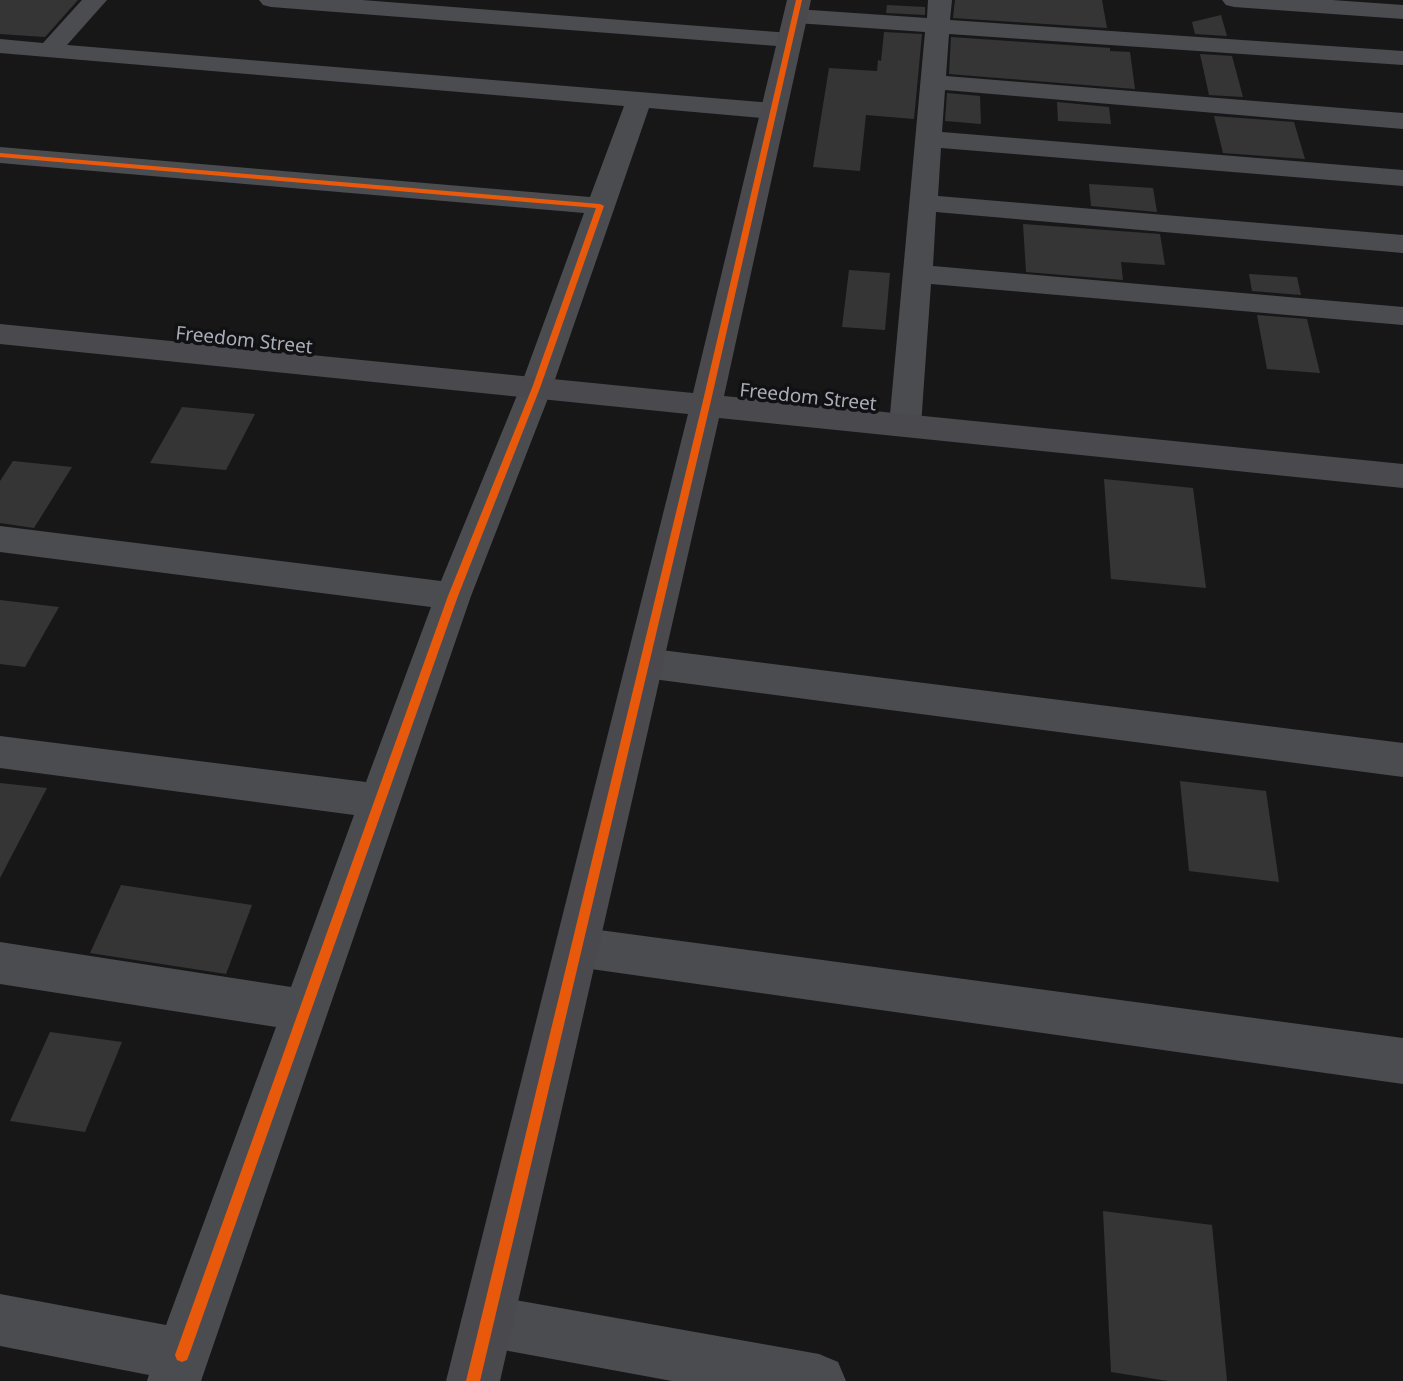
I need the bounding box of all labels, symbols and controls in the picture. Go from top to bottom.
street label: Freedom Street [174,322,314,360]
street label: Freedom Street [738,379,878,417]

